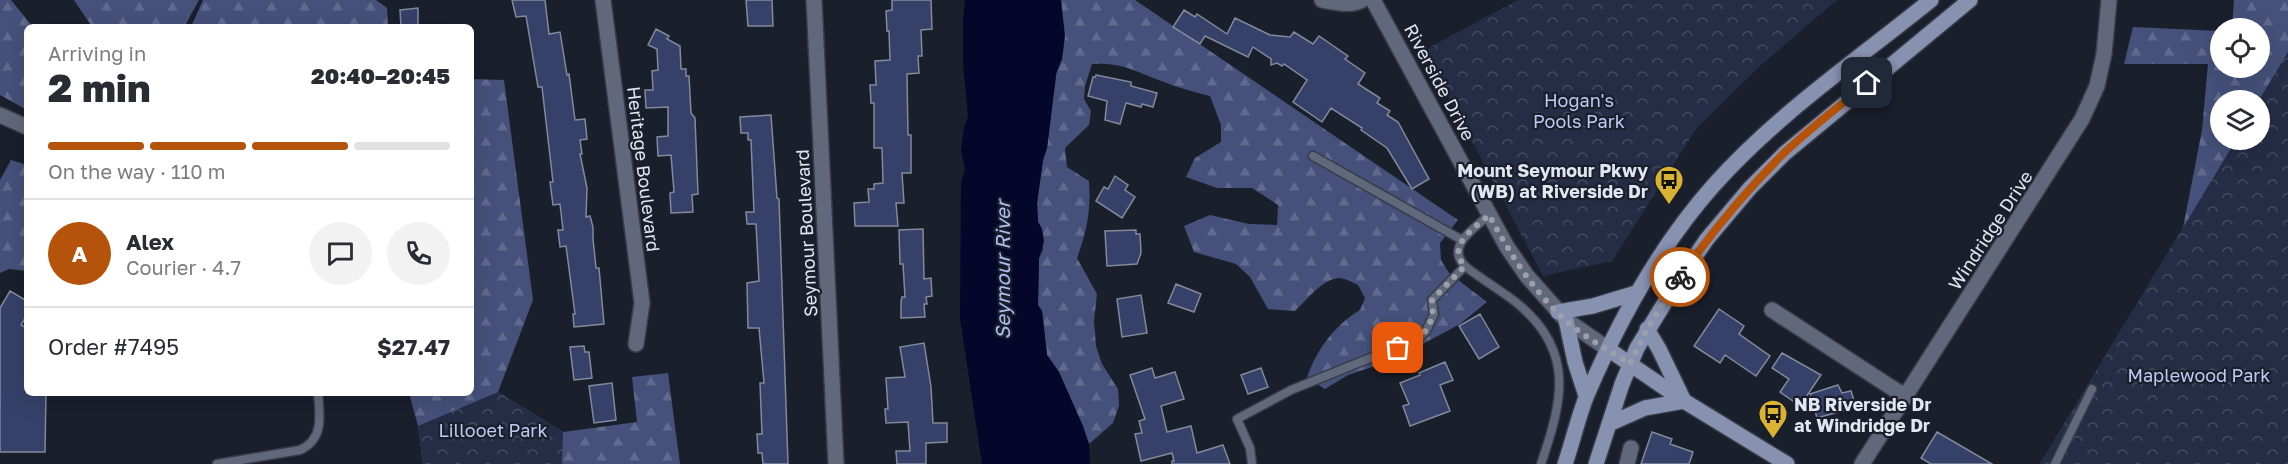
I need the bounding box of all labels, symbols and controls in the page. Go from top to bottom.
map controls [2210,18,2270,150]
button: locate [2210,18,2270,78]
street label: Riverside Drive [1400,20,1480,144]
text: Arriving in [48,41,146,65]
pin [1841,57,1892,108]
text: 20:40–20:45 [311,62,450,89]
text: 2 min [48,64,151,111]
icon: home [1850,66,1883,99]
street label: Heritage Boulevard [623,85,665,253]
park label: Hogan's Pools Park [1533,89,1625,132]
button: layers [2210,90,2270,150]
street label: Seymour Boulevard [791,149,821,317]
text: On the way · 110 m [48,159,225,183]
place label: Mount Seymour Pkwy (WB) at Riverside Dr [1457,159,1648,202]
bus stop icon: Mount Seymour Pkwy (WB) at Riverside Dr [1653,164,1685,206]
street label: Windridge Drive [1943,166,2037,294]
water label: Seymour River [990,197,1015,339]
button: chat [309,222,372,285]
button: phone [387,222,450,285]
text: Alex [126,228,174,255]
text: A [72,240,87,267]
courier [1650,247,1710,307]
text: Courier · 4.7 [126,255,241,279]
icon: bike [1664,261,1697,294]
pin [1372,322,1423,373]
icon: bag [1381,331,1414,364]
text: Order #7495 [48,333,179,360]
text: $27.47 [377,333,450,360]
park label: Maplewood Park [2127,364,2271,386]
place label: NB Riverside Dr at Windridge Dr [1794,393,1931,436]
bus stop icon: NB Riverside Dr at Windridge Dr [1757,398,1789,440]
park label: Lillooet Park [438,419,548,441]

